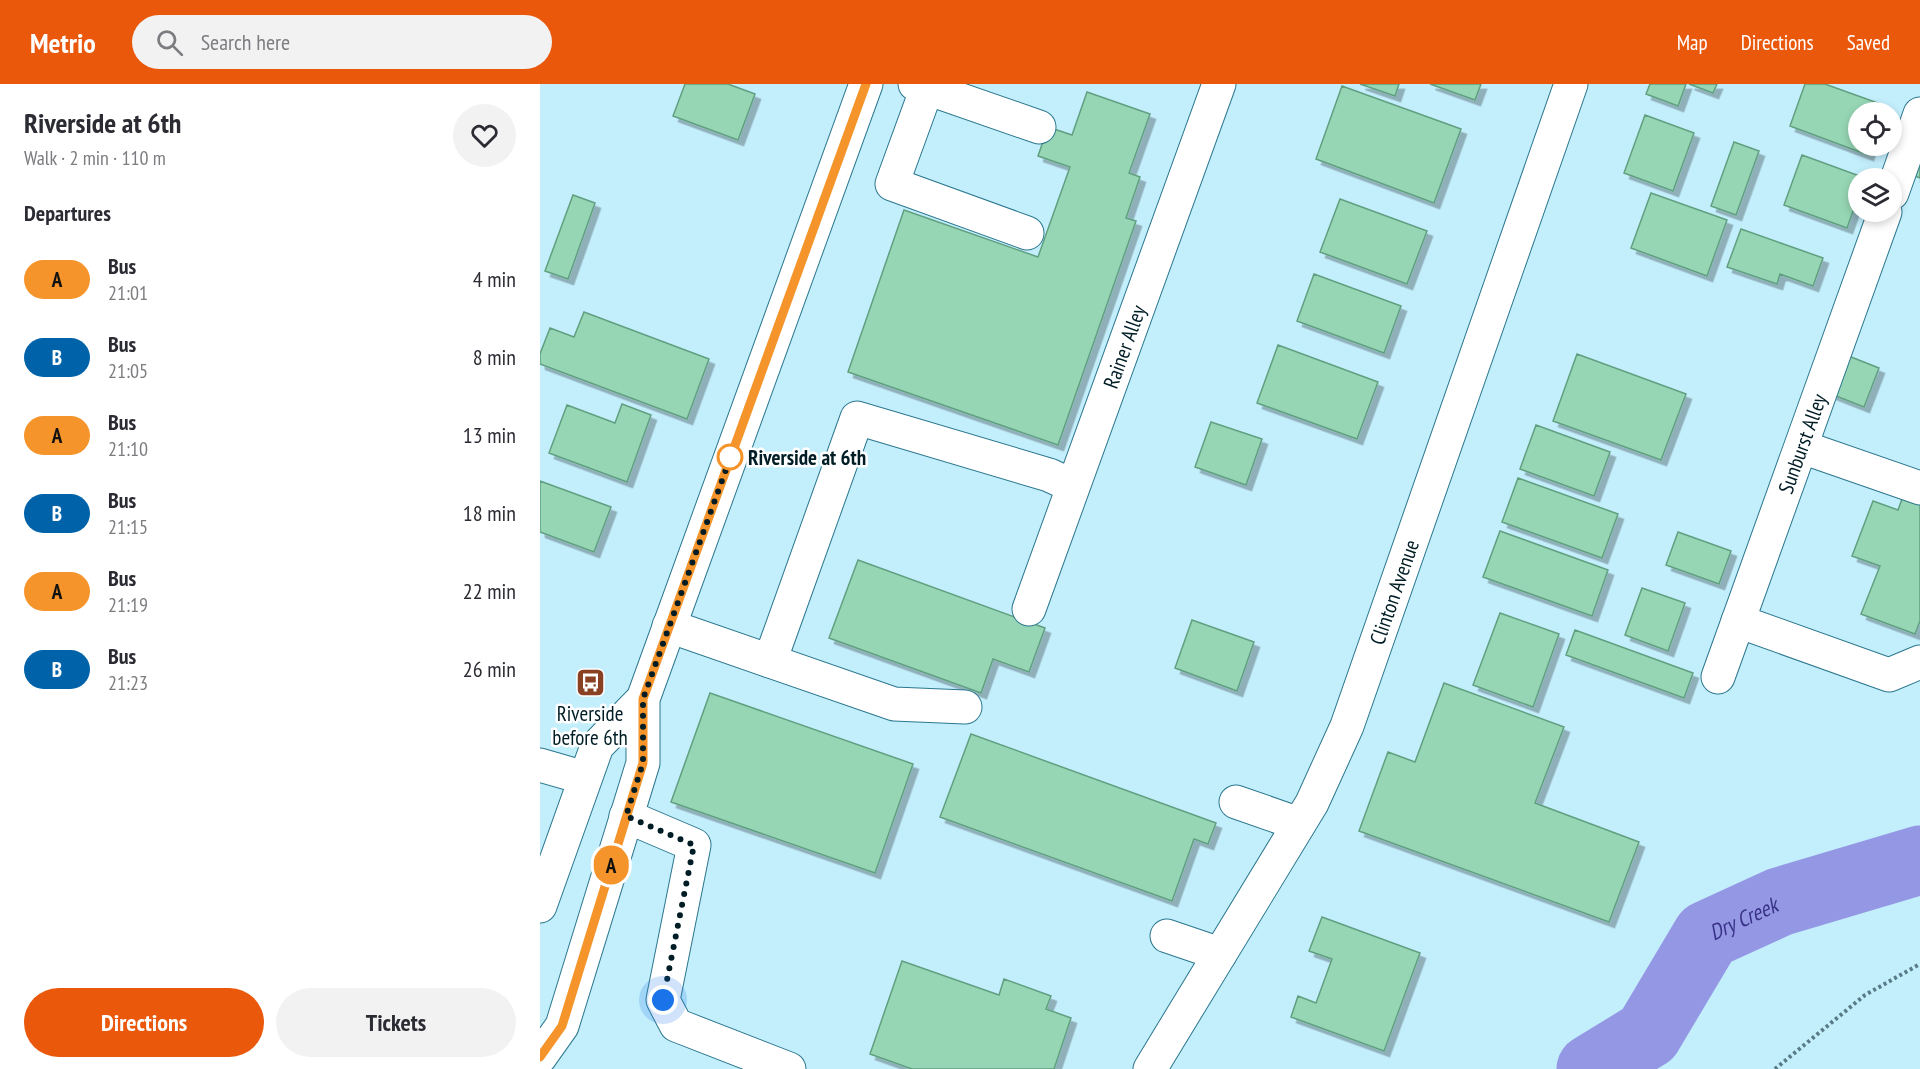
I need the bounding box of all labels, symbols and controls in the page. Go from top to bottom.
search box [132,15,552,69]
text: Metrio [30,24,96,61]
icon: search [153,26,186,59]
text: Search here [201,28,290,56]
text: Map [1677,29,1708,56]
text: Directions [1741,29,1814,56]
text: Saved [1847,29,1890,56]
map controls [1848,102,1902,222]
button: locate [1848,102,1902,156]
text: Riverside at 6th [24,104,181,141]
button: heart [453,104,516,167]
text: Walk · 2 min · 110 m [24,145,166,171]
button: layers [1848,168,1902,222]
text: Departures [24,199,111,227]
text: Bus [108,252,136,280]
text: 4 min [473,265,516,293]
text: A [52,266,62,293]
text: 21:01 [108,280,148,306]
street label: Rainer Alley [1097,301,1151,392]
text: Bus [108,330,136,358]
text: 8 min [473,343,516,371]
text: B [52,344,62,371]
text: 21:05 [108,358,148,384]
street label: Sunburst Alley [1772,390,1832,497]
text: Bus [108,408,136,436]
text: 13 min [463,421,516,449]
text: A [52,422,62,449]
text: 21:10 [108,436,148,462]
marker: Riverside at 6th [717,444,743,470]
place label: Riverside at 6th [748,444,866,471]
text: Bus [108,486,136,514]
text: 18 min [463,499,516,527]
text: B [52,500,62,527]
text: 21:15 [108,514,148,540]
street label: Clinton Avenue [1363,536,1425,648]
text: Bus [108,564,136,592]
text: 22 min [463,577,516,605]
text: A [52,578,62,605]
text: 21:19 [108,592,148,618]
text: Bus [108,642,136,670]
text: 26 min [463,655,516,683]
text: B [52,656,62,683]
bus stop icon: Riverside before 6th [574,666,606,698]
text: 21:23 [108,670,148,696]
place label: Riverside before 6th [552,700,628,751]
line badge: A [592,846,631,884]
text: A [606,852,616,879]
water label: Dry Creek [1705,890,1784,946]
your location [648,985,678,1015]
button: Directions [24,988,264,1057]
button: Tickets [276,988,516,1057]

